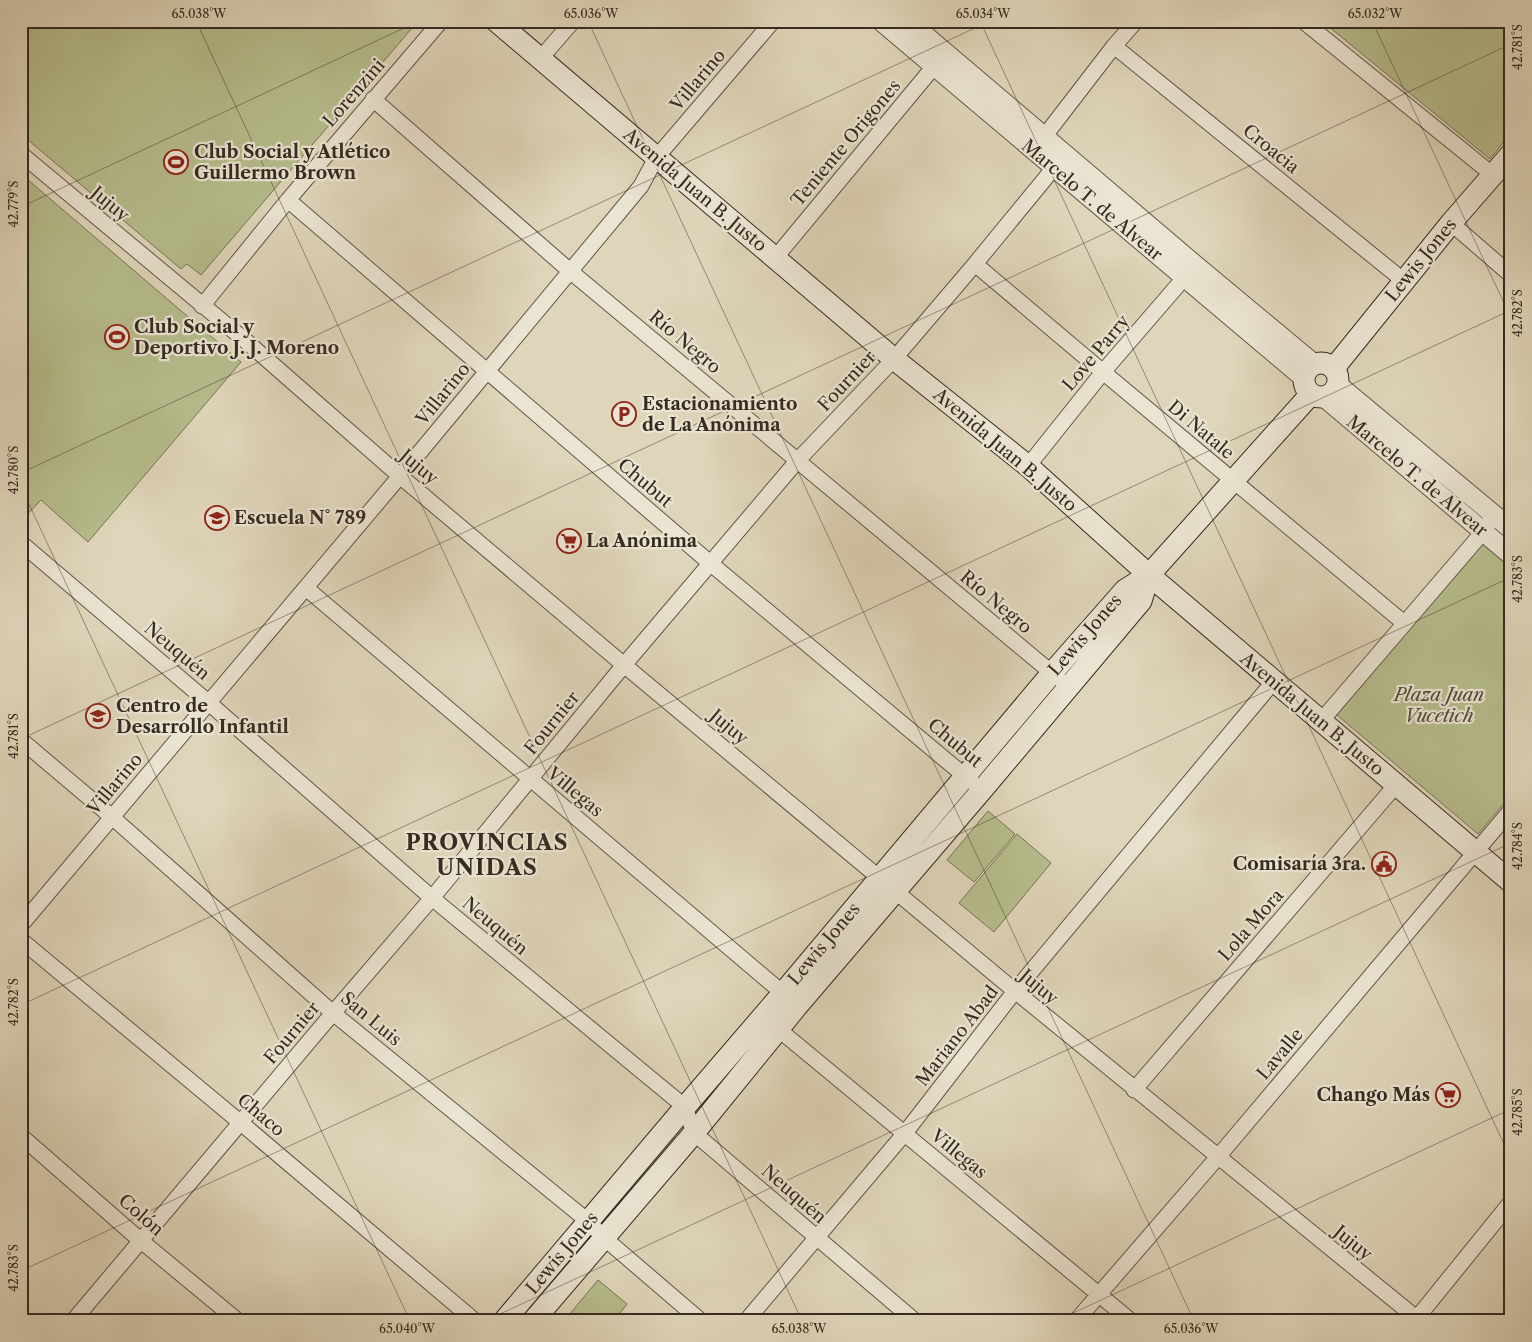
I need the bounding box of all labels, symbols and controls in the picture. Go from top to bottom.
text: 65.038°W [172,6,227,21]
text: 65.036°W [564,6,619,21]
text: 65.034°W [956,6,1011,21]
text: 65.032°W [1348,6,1403,21]
text: 42.781°S [1510,24,1525,70]
street label: Villarino [665,45,730,116]
street label: Lorenzini [318,54,390,132]
street label: Teniente Origones [787,75,905,211]
street label: Croacia [1238,120,1304,179]
street label: Avenida Juan B. Justo [618,123,771,256]
street label: Marcelo T. de Alvear [1017,135,1167,266]
place label: Club Social y Atlético Guillermo Brown [194,141,390,184]
sports icon: Club Social y Atlético Guillermo Brown [163,149,189,175]
street label: Jujuy [84,180,134,227]
text: 42.779°S [6,181,21,227]
street label: Lewis Jones [1381,214,1461,306]
text: 42.782°S [1510,289,1525,337]
street label: Río Negro [645,306,725,378]
street label: Love Parry [1058,310,1135,396]
place label: Club Social y Deportivo J. J. Moreno [134,316,339,359]
sports icon: Club Social y Deportivo J. J. Moreno [104,324,130,350]
street label: Fournier [813,346,881,416]
street label: Villarino [411,358,475,430]
street label: Avenida Juan B. Justo [928,383,1081,516]
place label: Estacionamiento de La Anónima [642,393,798,436]
street label: Di Natale [1163,396,1239,464]
parking icon: Estacionamiento de La Anónima [611,401,637,427]
street label: Marcelo T. de Alvear [1342,411,1492,542]
street label: Jujuy [393,443,443,490]
text: 42.780°S [6,446,21,494]
street label: Chubut [613,454,677,513]
school or university icon: Escuela N° 789 [204,505,230,531]
place label: Escuela N° 789 [234,507,366,529]
supermarket icon: La Anónima [556,528,582,554]
place label: La Anónima [586,530,698,552]
text: 42.783°S [1510,555,1525,603]
street label: Río Negro [956,566,1036,638]
street label: Lewis Jones [1044,590,1126,680]
street label: Neuquén [140,617,214,685]
street label: Avenida Juan B. Justo [1235,647,1388,780]
park label: Plaza Juan Vucetich [1392,684,1484,727]
street label: Fournier [520,687,584,759]
place label: Centro de Desarrollo Infantil [116,695,289,738]
school or university icon: Centro de Desarrollo Infantil [85,703,111,729]
street label: Jujuy [703,703,753,750]
text: 42.781°S [6,713,21,759]
street label: Chubut [923,714,987,773]
street label: Villarino [82,749,147,820]
street label: Villegas [542,762,607,822]
text: 42.784°S [1510,822,1525,870]
district label: PROVINCIAS UNIDAS [406,829,569,881]
public building icon: Comisaría 3ra. [1371,851,1397,877]
place label: Comisaría 3ra. [1233,853,1366,875]
street label: Lola Mora [1214,884,1289,965]
street label: Neuquén [458,892,532,960]
street label: Lewis Jones [783,898,865,990]
street label: Jujuy [1013,963,1063,1010]
text: 42.782°S [6,978,21,1026]
street label: Mariano Abad [911,981,1003,1090]
street label: San Luis [336,987,406,1051]
street label: Fournier [259,997,325,1069]
street label: Lavalle [1252,1024,1308,1084]
supermarket icon: Chango Más [1435,1082,1461,1108]
place label: Chango Más [1316,1084,1430,1106]
text: 42.785°S [1510,1088,1525,1136]
street label: Chaco [233,1089,289,1141]
street label: Villegas [926,1124,992,1183]
street label: Neuquén [757,1160,831,1228]
street label: Colón [114,1189,168,1241]
street label: Lewis Jones [521,1207,603,1299]
street label: Jujuy [1327,1219,1378,1266]
text: 42.783°S [6,1244,21,1292]
text: 65.040°W [379,1321,436,1336]
text: 65.038°W [772,1321,827,1336]
text: 65.036°W [1164,1321,1219,1336]

